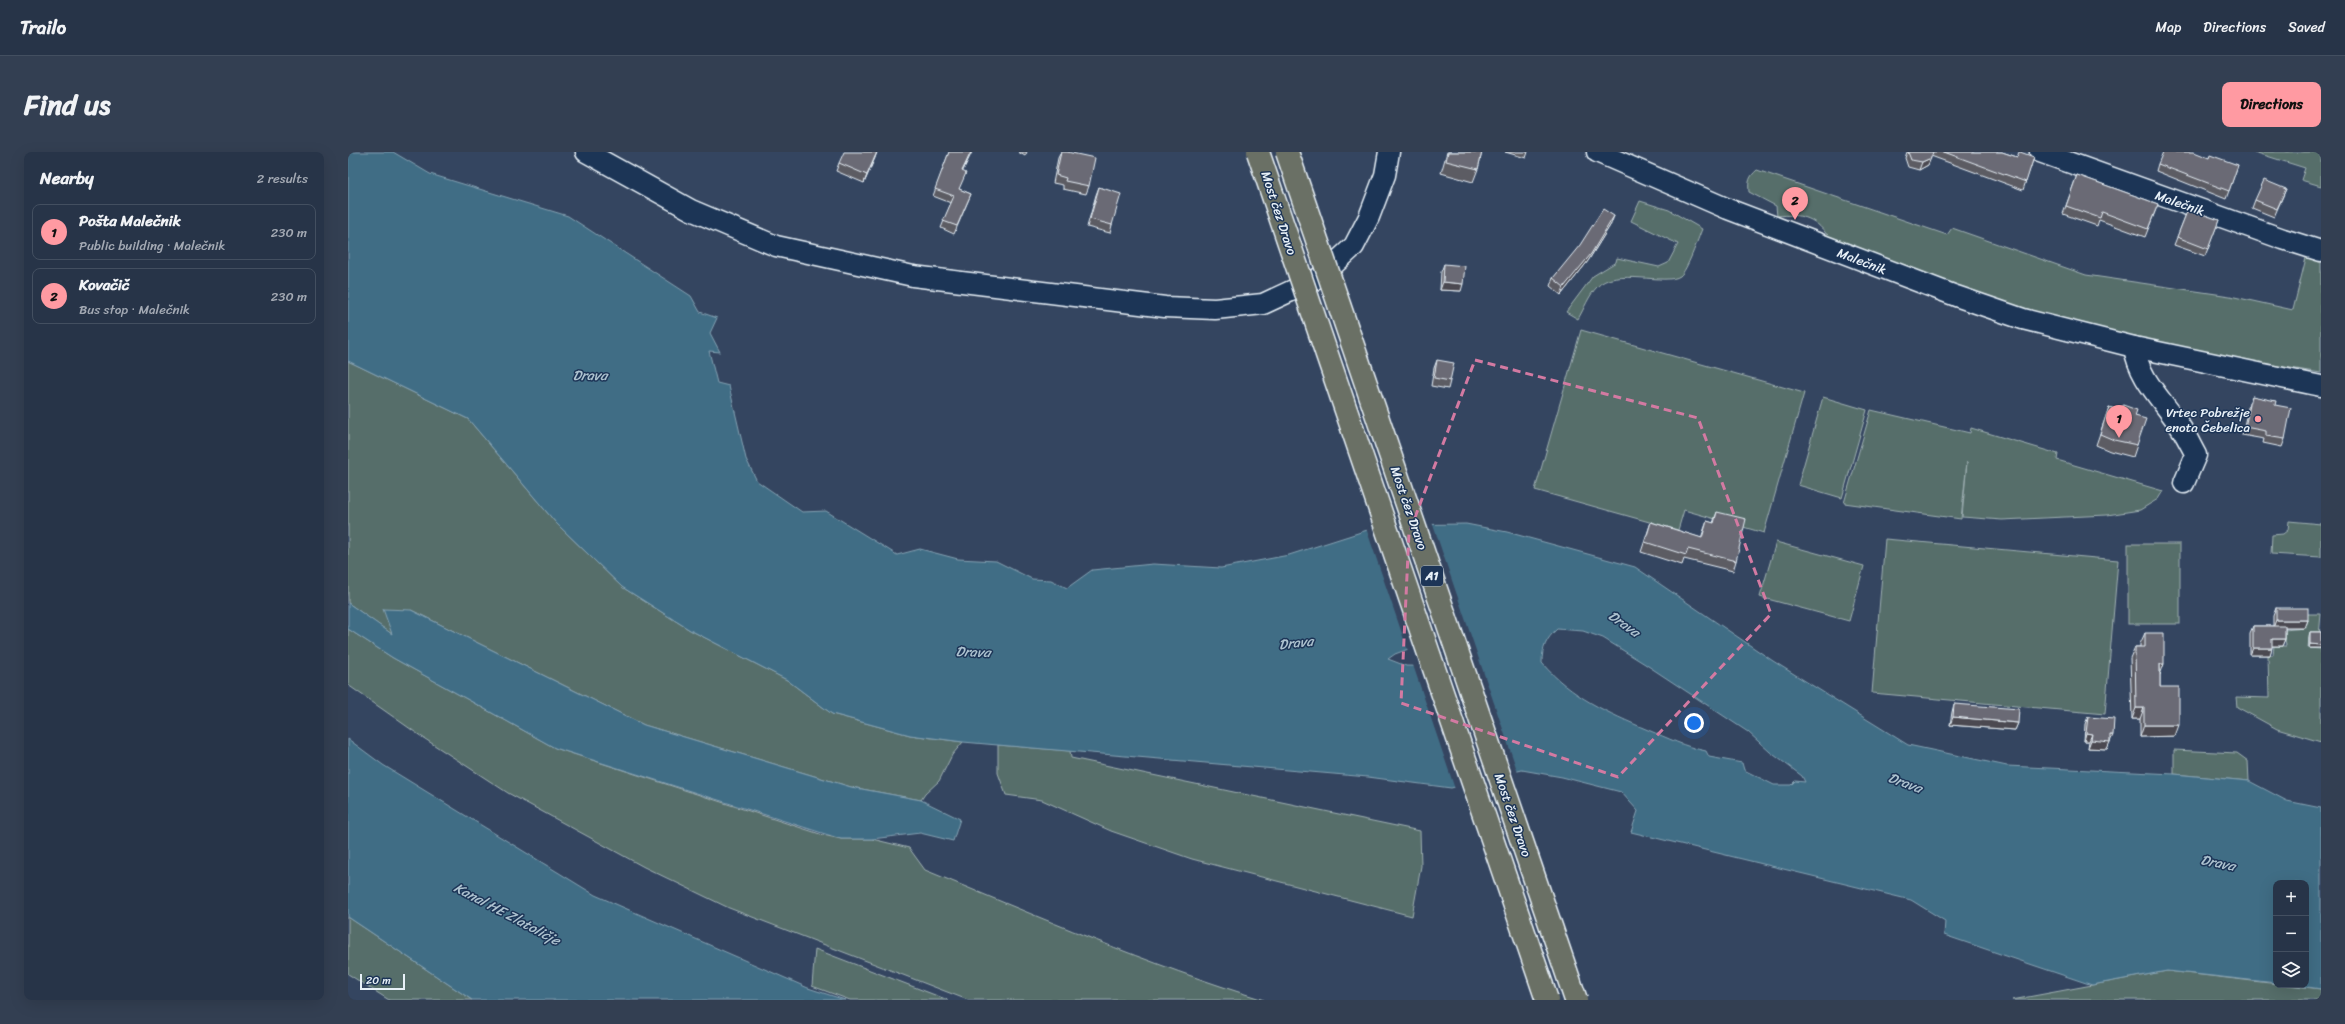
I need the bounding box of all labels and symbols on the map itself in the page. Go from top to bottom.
street label: Most čez Dravo [1255,168,1304,258]
street label: Malečnik [2152,184,2208,222]
pin: 2 [1782,187,1808,220]
street label: Malečnik [1834,241,1890,281]
water label: Drava [573,363,609,388]
place label: Vrtec Pobrežje enota Čebelica [2165,401,2250,439]
pin: 1 [2106,405,2132,438]
marker: Vrtec Pobrežje enota Čebelica [2253,414,2263,424]
street label: Most čez Dravo [1384,463,1434,553]
road number: A1 [1421,566,1443,586]
water label: Drava [1603,604,1647,645]
water label: Drava [1277,628,1317,658]
water label: Drava [955,639,993,665]
your location [1684,713,1704,733]
water label: Drava [1884,765,1927,801]
street label: Most čez Dravo [1488,770,1538,860]
water label: Drava [2199,847,2239,879]
water label: Kanal HE Zlatoličje [449,875,566,953]
scale bar [360,972,405,991]

